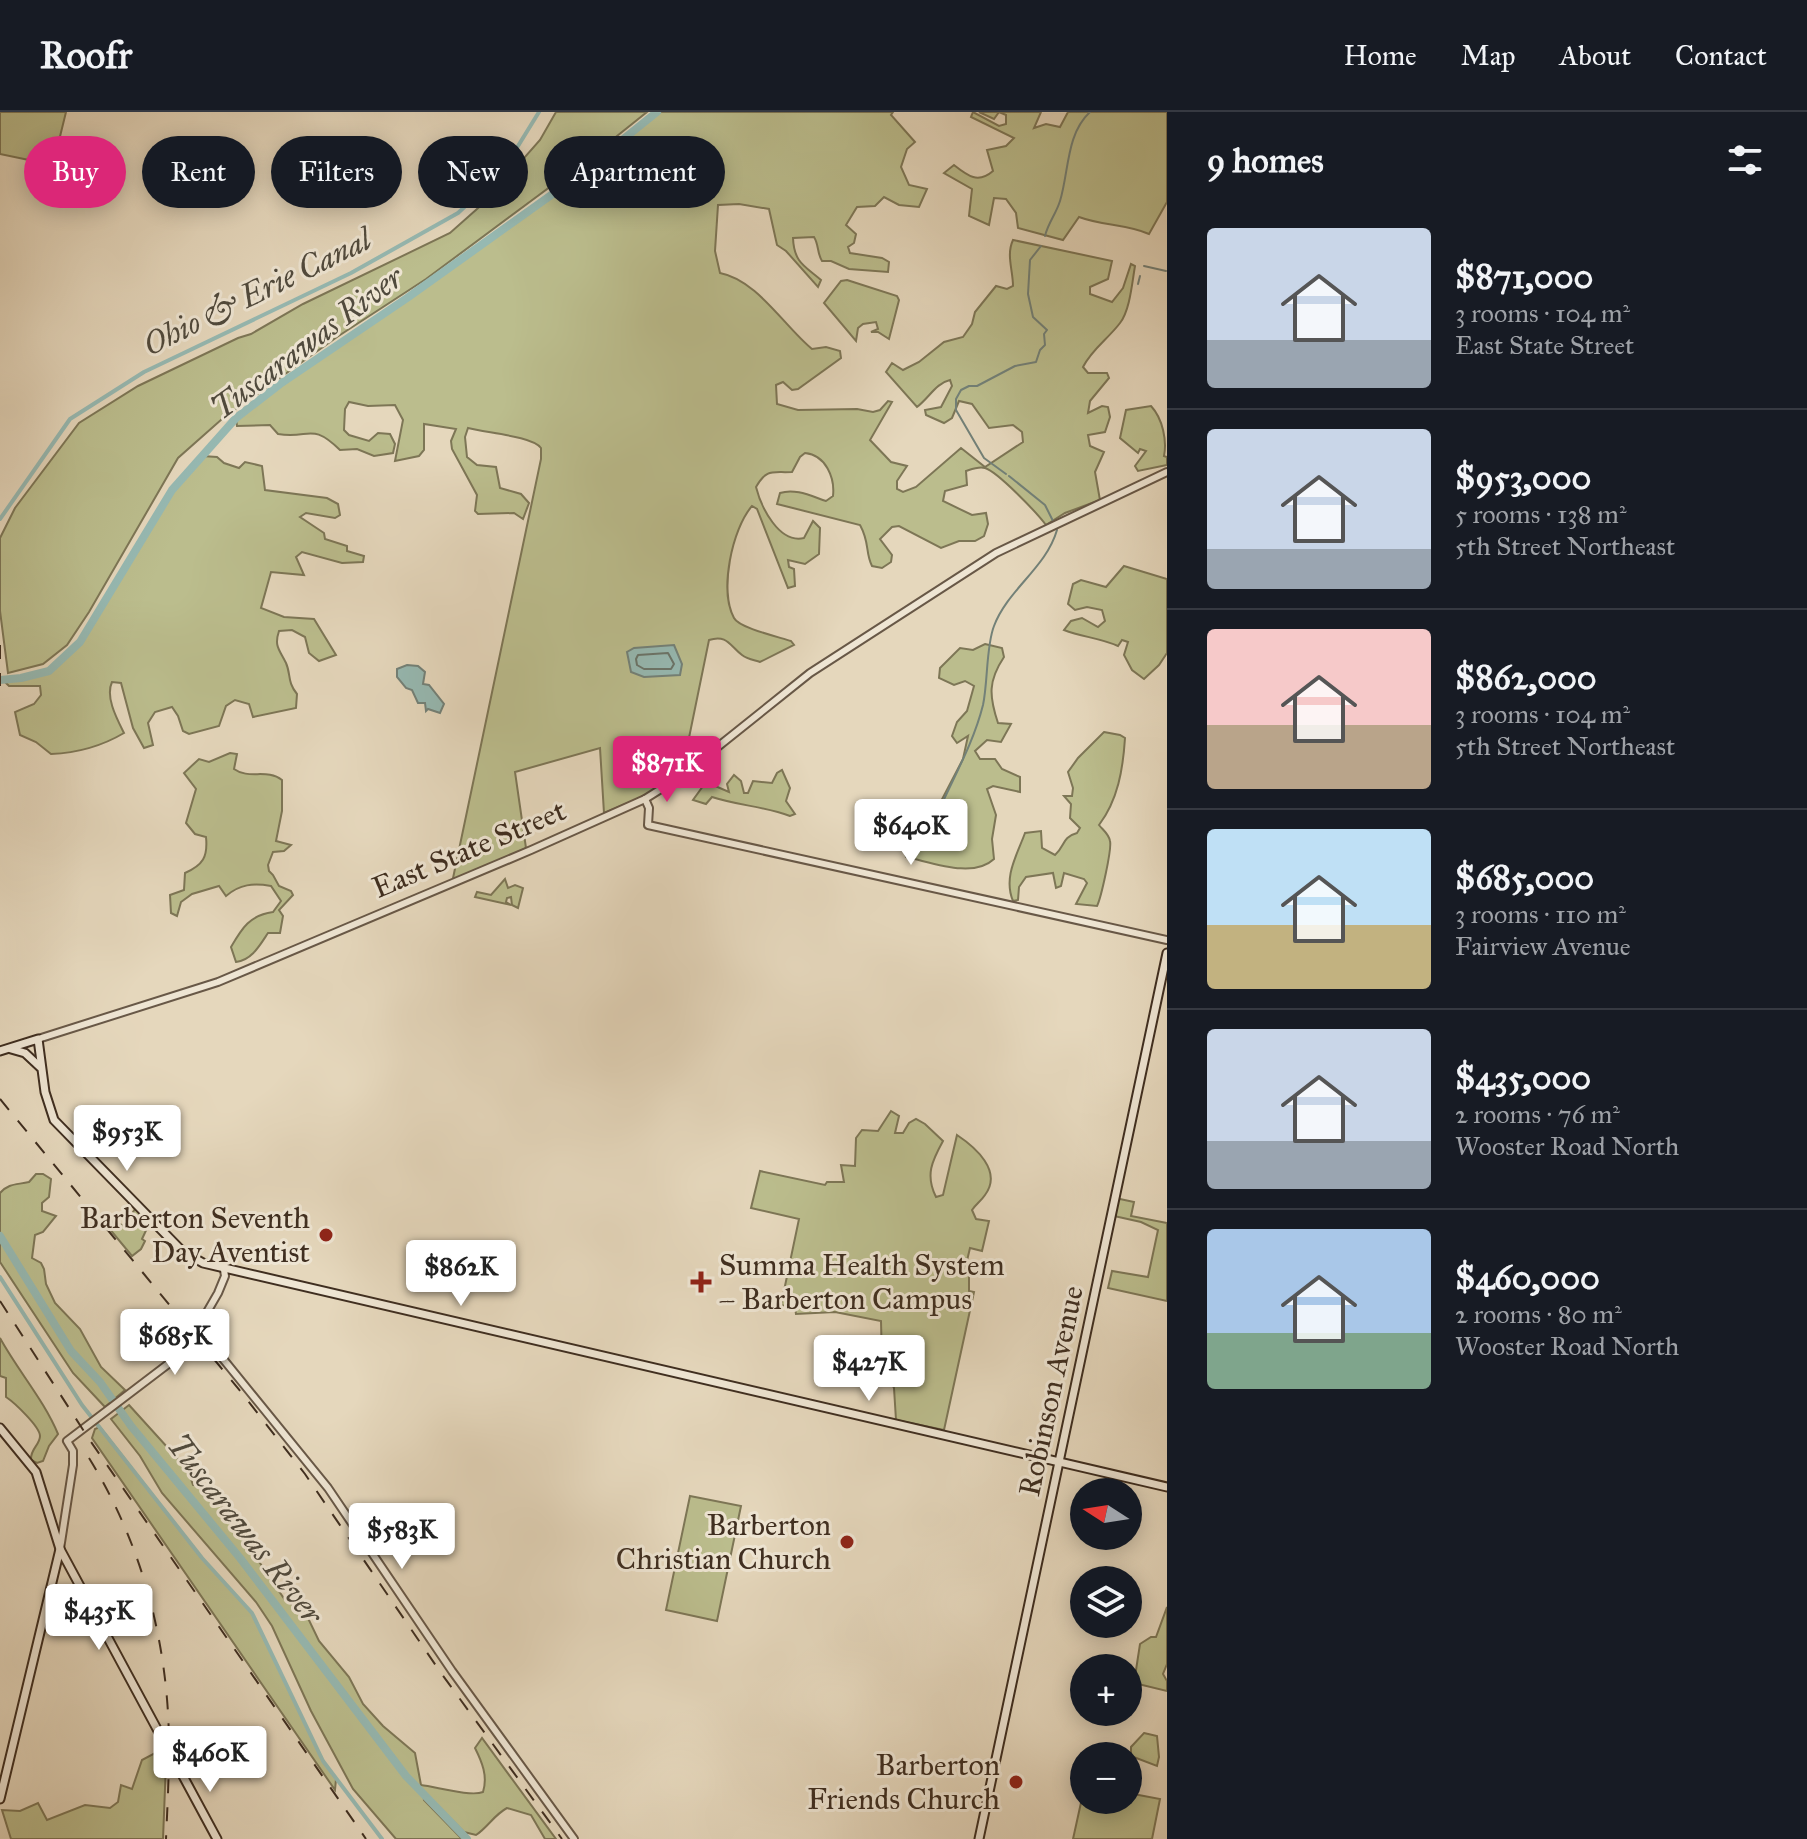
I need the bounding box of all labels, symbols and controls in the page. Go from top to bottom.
text: Roofr [40,32,132,78]
text: Home [1344,38,1417,73]
text: Map [1461,38,1515,73]
text: About [1559,38,1631,73]
text: Contact [1675,38,1767,73]
chip: Buy [24,136,126,208]
chip: Rent [142,136,255,208]
chip: Filters [271,136,402,208]
chip: New [418,136,528,208]
chip: Apartment [544,136,725,208]
icon: filters [1723,138,1767,182]
text: 9 homes [1207,140,1324,181]
water label: Ohio & Erie Canal [137,219,380,364]
text: $871,000 [1455,256,1593,297]
water label: Tuscarawas River [203,257,412,428]
icon: home [1271,260,1367,356]
text: 3 rooms · 104 m² [1455,297,1630,329]
text: East State Street [1455,329,1634,361]
text: $953,000 [1455,457,1591,498]
icon: home [1271,461,1367,557]
text: 5 rooms · 138 m² [1455,498,1627,530]
text: 5th Street Northeast [1455,530,1675,562]
text: $862,000 [1455,657,1597,698]
icon: home [1271,661,1367,757]
text: 3 rooms · 104 m² [1455,698,1630,730]
text: 5th Street Northeast [1455,730,1675,762]
pin: $871K [611,736,723,804]
text: $871K [631,746,703,778]
street label: East State Street [367,792,572,906]
pin: $640K [855,799,967,867]
text: $640K [873,809,950,841]
text: $685,000 [1455,857,1594,898]
icon: home [1271,861,1367,957]
text: 3 rooms · 110 m² [1455,898,1626,930]
text: Fairview Avenue [1455,930,1631,962]
text: $435,000 [1455,1057,1591,1098]
icon: home [1271,1061,1367,1157]
text: 2 rooms · 76 m² [1455,1098,1620,1130]
pin: $953K [71,1105,183,1173]
text: $953K [92,1115,162,1147]
text: Wooster Road North [1455,1130,1679,1162]
place label: Barberton Seventh Day Aventist [80,1200,310,1270]
marker: Barberton Seventh Day Aventist [317,1226,335,1244]
pin: $862K [405,1240,517,1308]
place label: Summa Health System – Barberton Campus [719,1247,1005,1317]
text: $862K [424,1250,498,1282]
text: $460,000 [1455,1257,1600,1298]
icon: home [1271,1261,1367,1357]
marker: Summa Health System – Barberton Campus [690,1271,712,1293]
street label: Robinson Avenue [1011,1282,1091,1500]
text: 2 rooms · 80 m² [1455,1298,1622,1330]
pin: $685K [119,1309,231,1377]
text: $685K [138,1319,212,1351]
text: Wooster Road North [1455,1330,1679,1362]
pin: $427K [813,1335,925,1403]
text: $427K [832,1345,906,1377]
water label: Tuscarawas River [159,1426,332,1633]
north arrow [1070,1478,1142,1550]
map controls [1070,1478,1142,1814]
pin: $583K [346,1503,458,1571]
place label: Barberton Christian Church [616,1507,831,1577]
text: $583K [367,1513,437,1545]
marker: Barberton Christian Church [838,1533,856,1551]
button: layers [1070,1566,1142,1638]
pin: $435K [43,1584,155,1652]
text: $435K [63,1594,135,1626]
button: + [1070,1654,1142,1726]
pin: $460K [154,1726,266,1794]
text: $460K [172,1736,249,1768]
button: − [1070,1742,1142,1814]
place label: Barberton Friends Church [807,1747,1000,1817]
marker: Barberton Friends Church [1007,1773,1025,1791]

